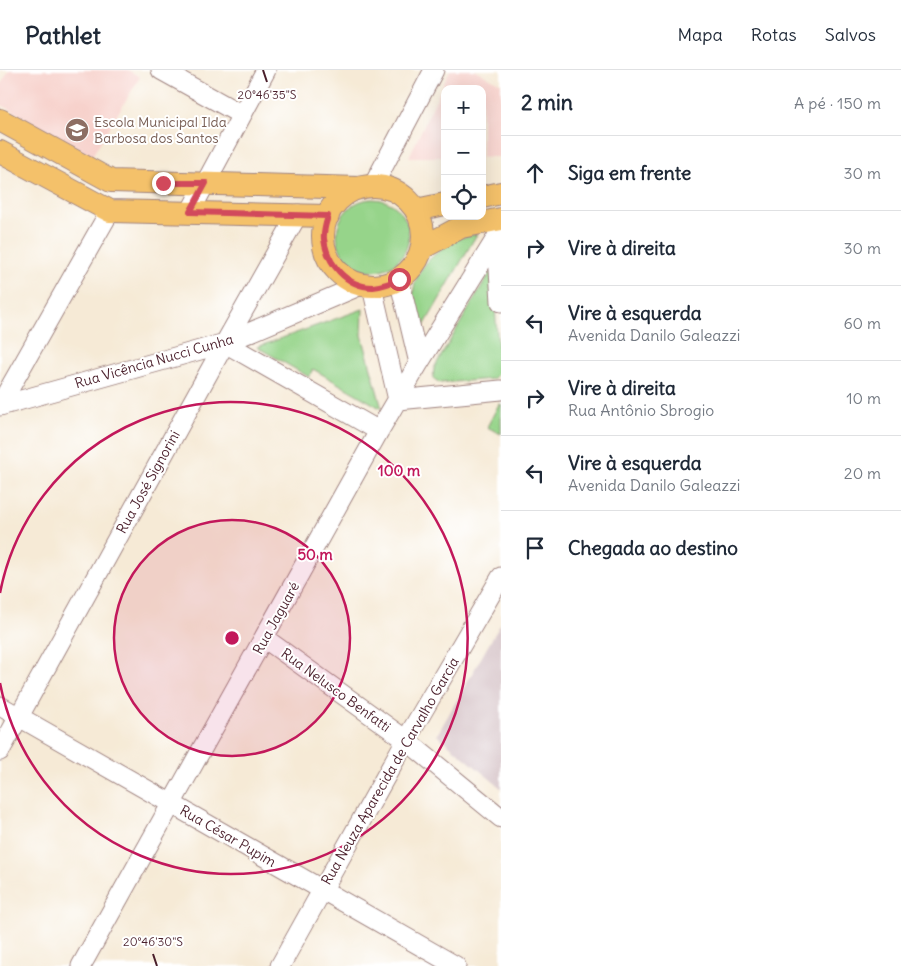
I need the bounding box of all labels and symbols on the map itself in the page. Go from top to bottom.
text: 20°46'35"S [238,87,297,102]
place label: Escola Municipal Ilda Barbosa dos Santos [94,113,227,147]
school or university icon: Escola Municipal Ilda Barbosa dos Santos [64,117,90,143]
route end [152,172,175,195]
route start [388,268,411,291]
street label: Rua Vicência Nucci Cunha [73,330,235,392]
street label: Rua José Signorini [112,427,184,537]
text: 100 m [378,461,420,480]
text: 50 m [297,545,333,564]
street label: Rua Jaguaré [249,579,303,657]
centre of rings [223,629,241,647]
street label: Rua Nelusco Benfatti [278,644,394,736]
street label: Rua Neuza Aparecida de Carvalho Garcia [317,654,463,888]
street label: Rua César Pupim [177,801,279,871]
text: 20°46'30"S [123,934,183,949]

